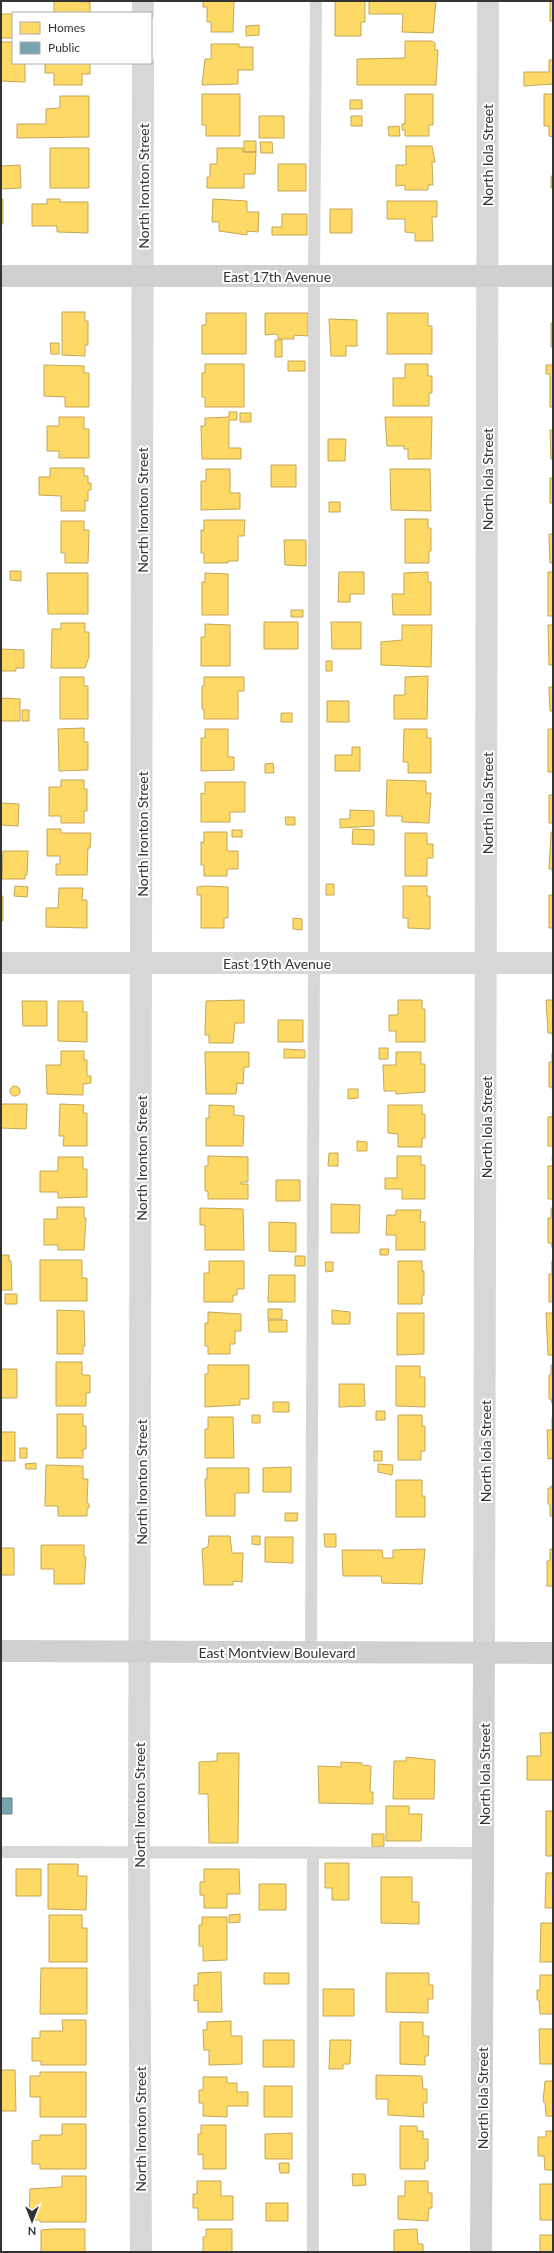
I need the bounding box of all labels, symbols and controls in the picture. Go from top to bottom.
legend [12,12,152,64]
text: Homes [48,20,85,35]
text: Public [48,40,80,55]
street label: North Iola Street [479,104,496,206]
street label: North Ironton Street [135,123,152,249]
street label: East 17th Avenue [223,268,331,285]
street label: North Iola Street [479,428,496,530]
street label: North Ironton Street [134,447,151,573]
street label: North Iola Street [479,752,496,854]
street label: North Ironton Street [134,771,151,897]
street label: East 19th Avenue [223,955,331,972]
street label: North Iola Street [478,1076,495,1178]
street label: North Ironton Street [133,1095,150,1221]
street label: North Iola Street [477,1400,494,1502]
street label: North Ironton Street [133,1419,150,1545]
street label: East Montview Boulevard [198,1644,356,1661]
street label: North Iola Street [476,1723,493,1825]
street label: North Ironton Street [131,1742,148,1868]
street label: North Iola Street [474,2047,491,2149]
street label: North Ironton Street [132,2066,149,2192]
north arrow [12,2201,52,2241]
text: N [28,2225,36,2238]

